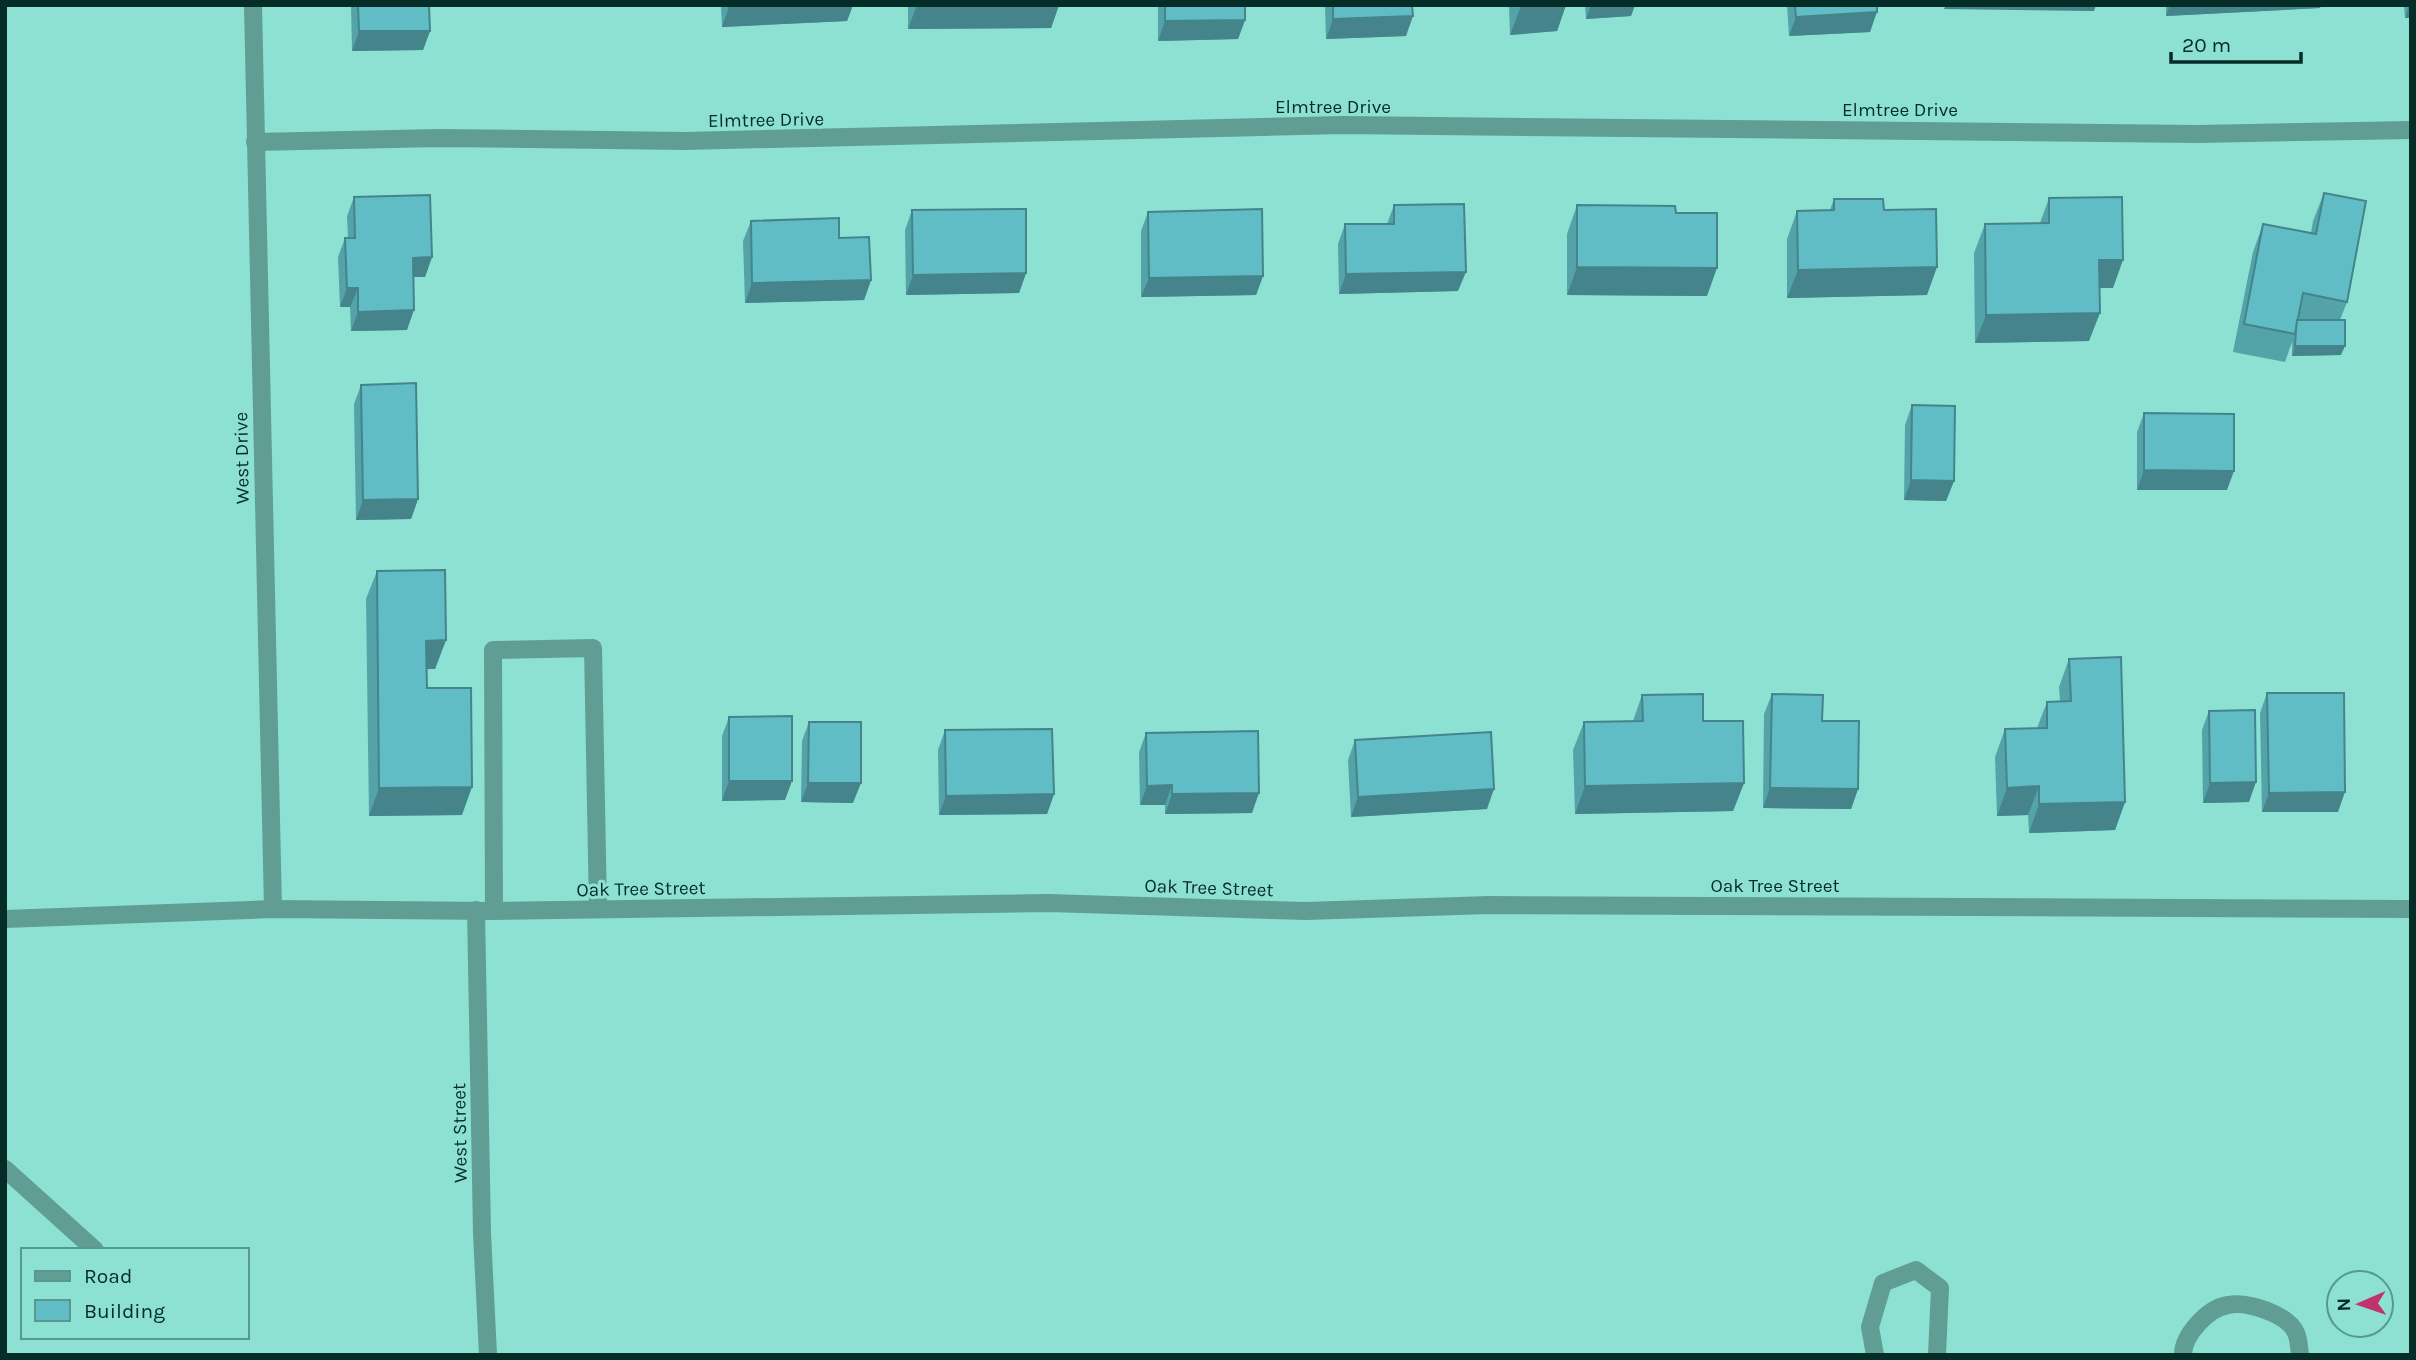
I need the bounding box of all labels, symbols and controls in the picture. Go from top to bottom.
scale bar [2171,21,2300,65]
text: 20 m [2182,33,2231,57]
street label: Elmtree Drive [1275,96,1391,118]
street label: Elmtree Drive [1842,99,1958,121]
street label: Elmtree Drive [708,108,824,132]
street label: West Drive [230,412,254,504]
street label: Oak Tree Street [1144,875,1274,901]
street label: Oak Tree Street [1710,875,1840,897]
street label: Oak Tree Street [576,877,706,901]
street label: West Street [448,1083,472,1183]
legend [21,1248,248,1339]
text: Road [84,1264,132,1288]
north arrow [2325,1269,2395,1339]
text: N [2333,1297,2355,1312]
text: Building [84,1299,165,1323]

